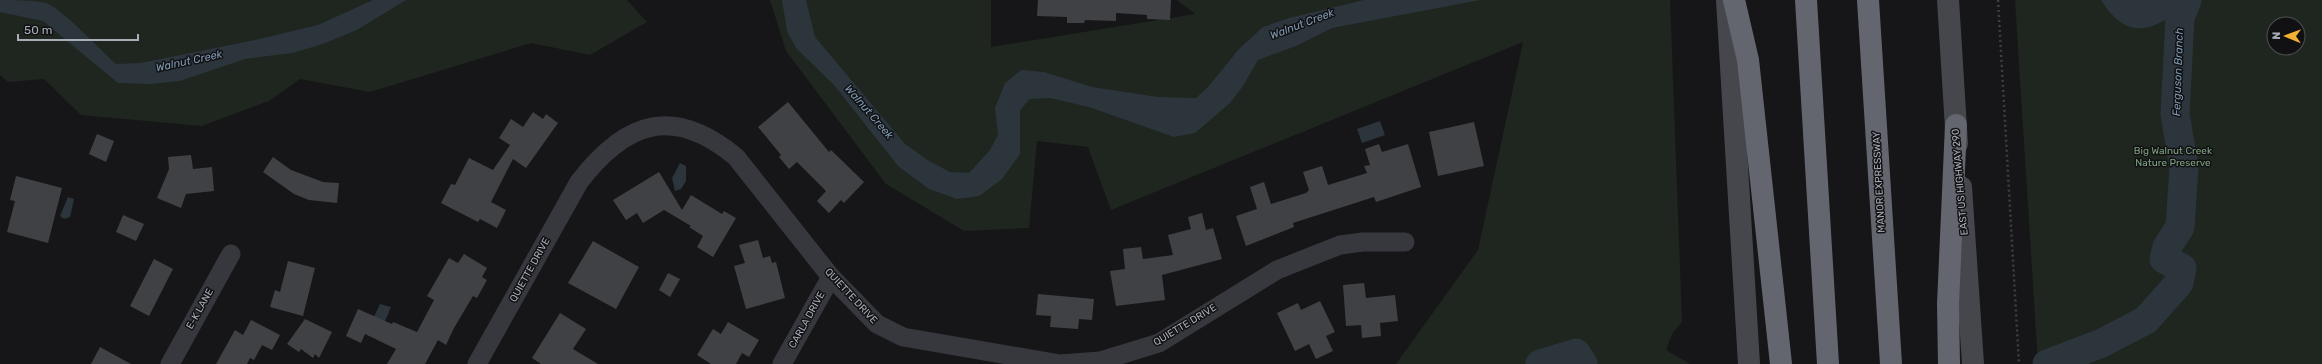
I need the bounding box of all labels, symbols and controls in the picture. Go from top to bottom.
water label: Walnut Creek [1268,6,1336,42]
scale bar [18,16,138,42]
north arrow [2266,16,2306,56]
text: 50 m [24,23,52,37]
water label: Ferguson Branch [2170,27,2186,116]
text: N [2270,32,2283,40]
water label: Walnut Creek [155,48,224,74]
water label: Walnut Creek [842,82,896,142]
street label: EAST US HIGHWAY 290 [1949,128,1971,236]
street label: MANOR EXPRESSWAY [1870,131,1888,233]
park label: Big Walnut Creek Nature Preserve [2134,145,2213,169]
street label: QUIETTE DRIVE [507,236,553,304]
street label: QUIETTE DRIVE [822,266,880,326]
street label: E-K LANE [184,287,216,331]
street label: CARLA DRIVE [786,289,828,351]
street label: QUIETTE DRIVE [1151,301,1219,349]

